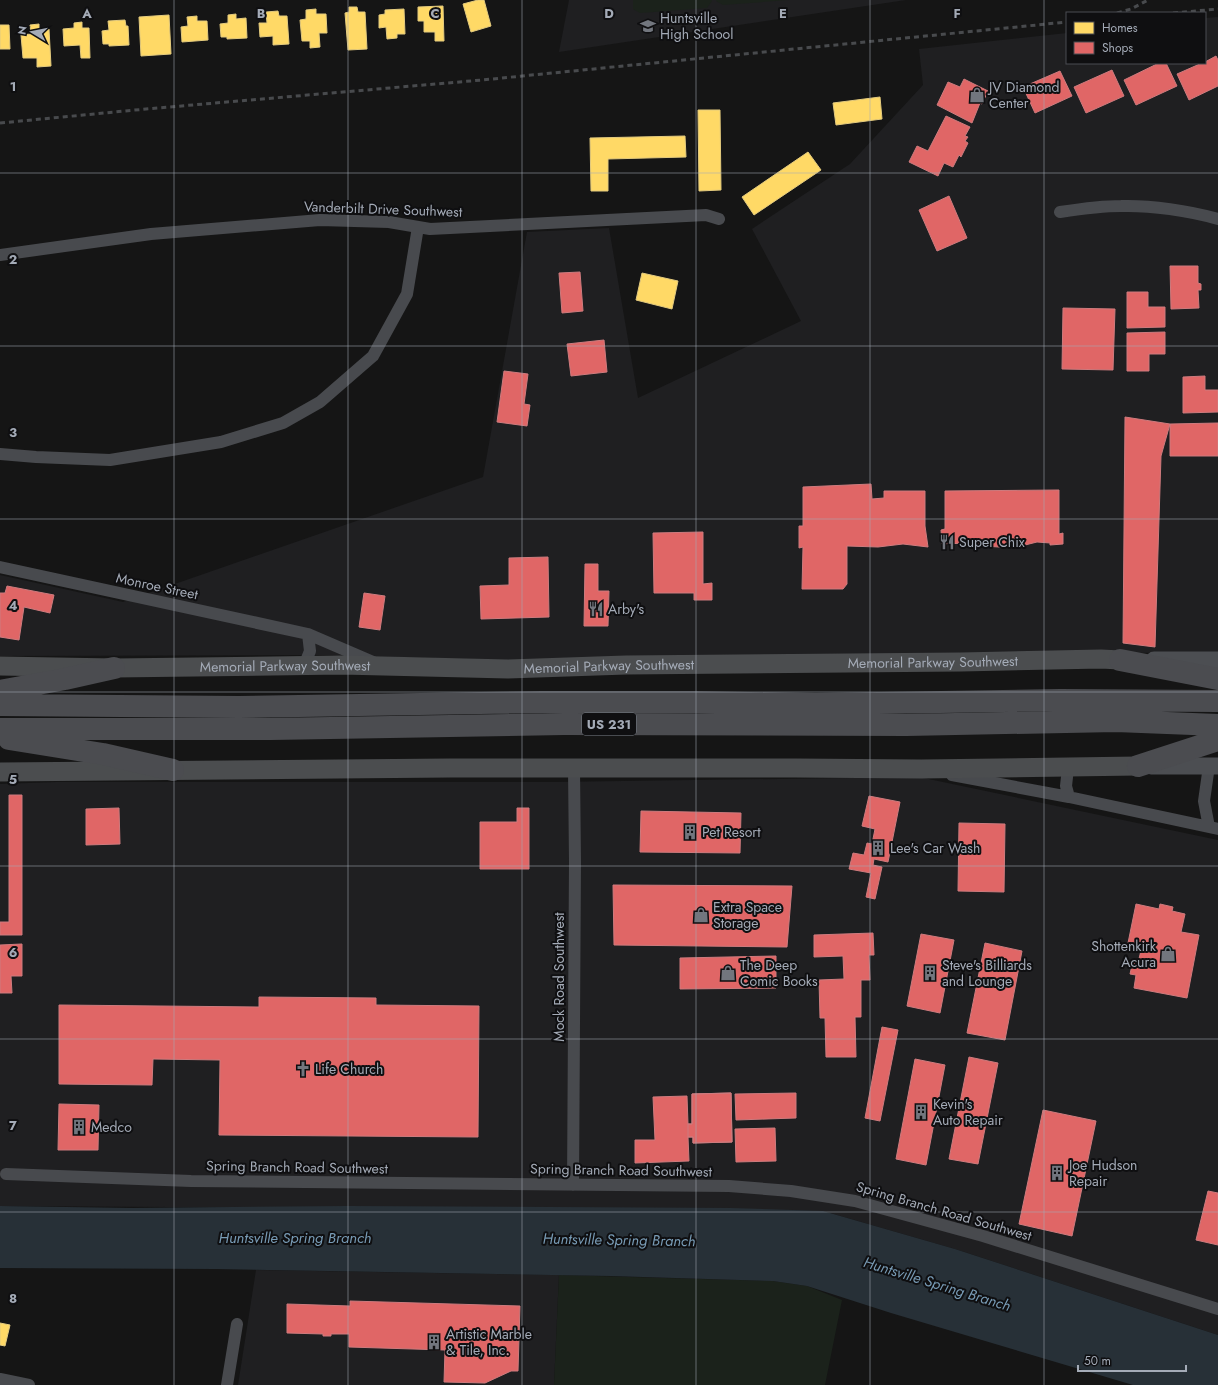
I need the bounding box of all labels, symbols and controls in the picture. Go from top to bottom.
text: A [81,4,92,23]
text: B [257,4,266,23]
text: C [430,4,440,23]
text: D [604,4,614,23]
text: E [779,4,787,23]
text: F [953,4,961,23]
place label: Huntsville High School [660,8,733,44]
north arrow [12,12,52,52]
legend [1066,12,1206,64]
school or university icon: Huntsville High School [639,17,657,35]
text: Homes [1102,19,1138,37]
text: N [14,25,31,36]
text: Shops [1102,39,1133,57]
text: 1 [10,77,16,96]
place label: JV Diamond Center [987,77,1060,113]
shop icon: JV Diamond Center [968,86,986,104]
street label: Vanderbilt Drive Southwest [303,196,463,222]
text: 2 [9,250,17,269]
text: 3 [9,423,17,442]
place label: Super Chix [959,532,1025,552]
restaurant icon: Super Chix [938,533,956,551]
street label: Monroe Street [114,568,200,605]
text: 4 [8,596,18,615]
place label: Arby's [608,599,645,619]
restaurant icon: Arby's [587,600,605,618]
street label: Memorial Parkway Southwest [848,651,1019,673]
street label: Memorial Parkway Southwest [523,654,695,678]
street label: Memorial Parkway Southwest [200,655,371,677]
road number: US 231 [582,713,636,735]
text: 5 [9,770,17,789]
place label: Pet Resort [702,822,761,842]
building icon: Pet Resort [681,823,699,841]
place label: Lee's Car Wash [890,838,980,858]
building icon: Lee's Car Wash [869,839,887,857]
place label: Extra Space Storage [713,897,782,933]
shop icon: Extra Space Storage [692,906,710,924]
street label: Mock Road Southwest [549,912,569,1042]
place label: Shottenkirk Acura [1091,936,1157,972]
text: 6 [9,943,18,962]
shop icon: Shottenkirk Acura [1159,945,1177,963]
place label: The Deep Comic Books [740,955,818,991]
place label: Steve's Billiards and Lounge [942,955,1032,991]
shop icon: The Deep Comic Books [719,964,737,982]
building icon: Steve's Billiards and Lounge [921,964,939,982]
place label: Life Church [315,1059,383,1079]
church icon: Life Church [294,1060,312,1078]
place label: Kevin's Auto Repair [933,1094,1003,1130]
building icon: Kevin's Auto Repair [912,1103,930,1121]
text: 7 [9,1116,17,1135]
place label: Medco [91,1117,132,1137]
building icon: Medco [70,1118,88,1136]
street label: Spring Branch Road Southwest [206,1155,389,1179]
place label: Joe Hudson Repair [1067,1155,1137,1191]
street label: Spring Branch Road Southwest [530,1158,713,1182]
building icon: Joe Hudson Repair [1048,1164,1066,1182]
street label: Spring Branch Road Southwest [854,1176,1035,1246]
water label: Huntsville Spring Branch [218,1227,372,1249]
water label: Huntsville Spring Branch [542,1228,696,1252]
water label: Huntsville Spring Branch [861,1251,1013,1317]
text: 8 [9,1289,17,1308]
place label: Artistic Marble & Tile, Inc. [446,1324,532,1360]
building icon: Artistic Marble & Tile, Inc. [425,1333,443,1351]
scale bar [1078,1347,1186,1373]
text: 50 m [1084,1352,1111,1370]

